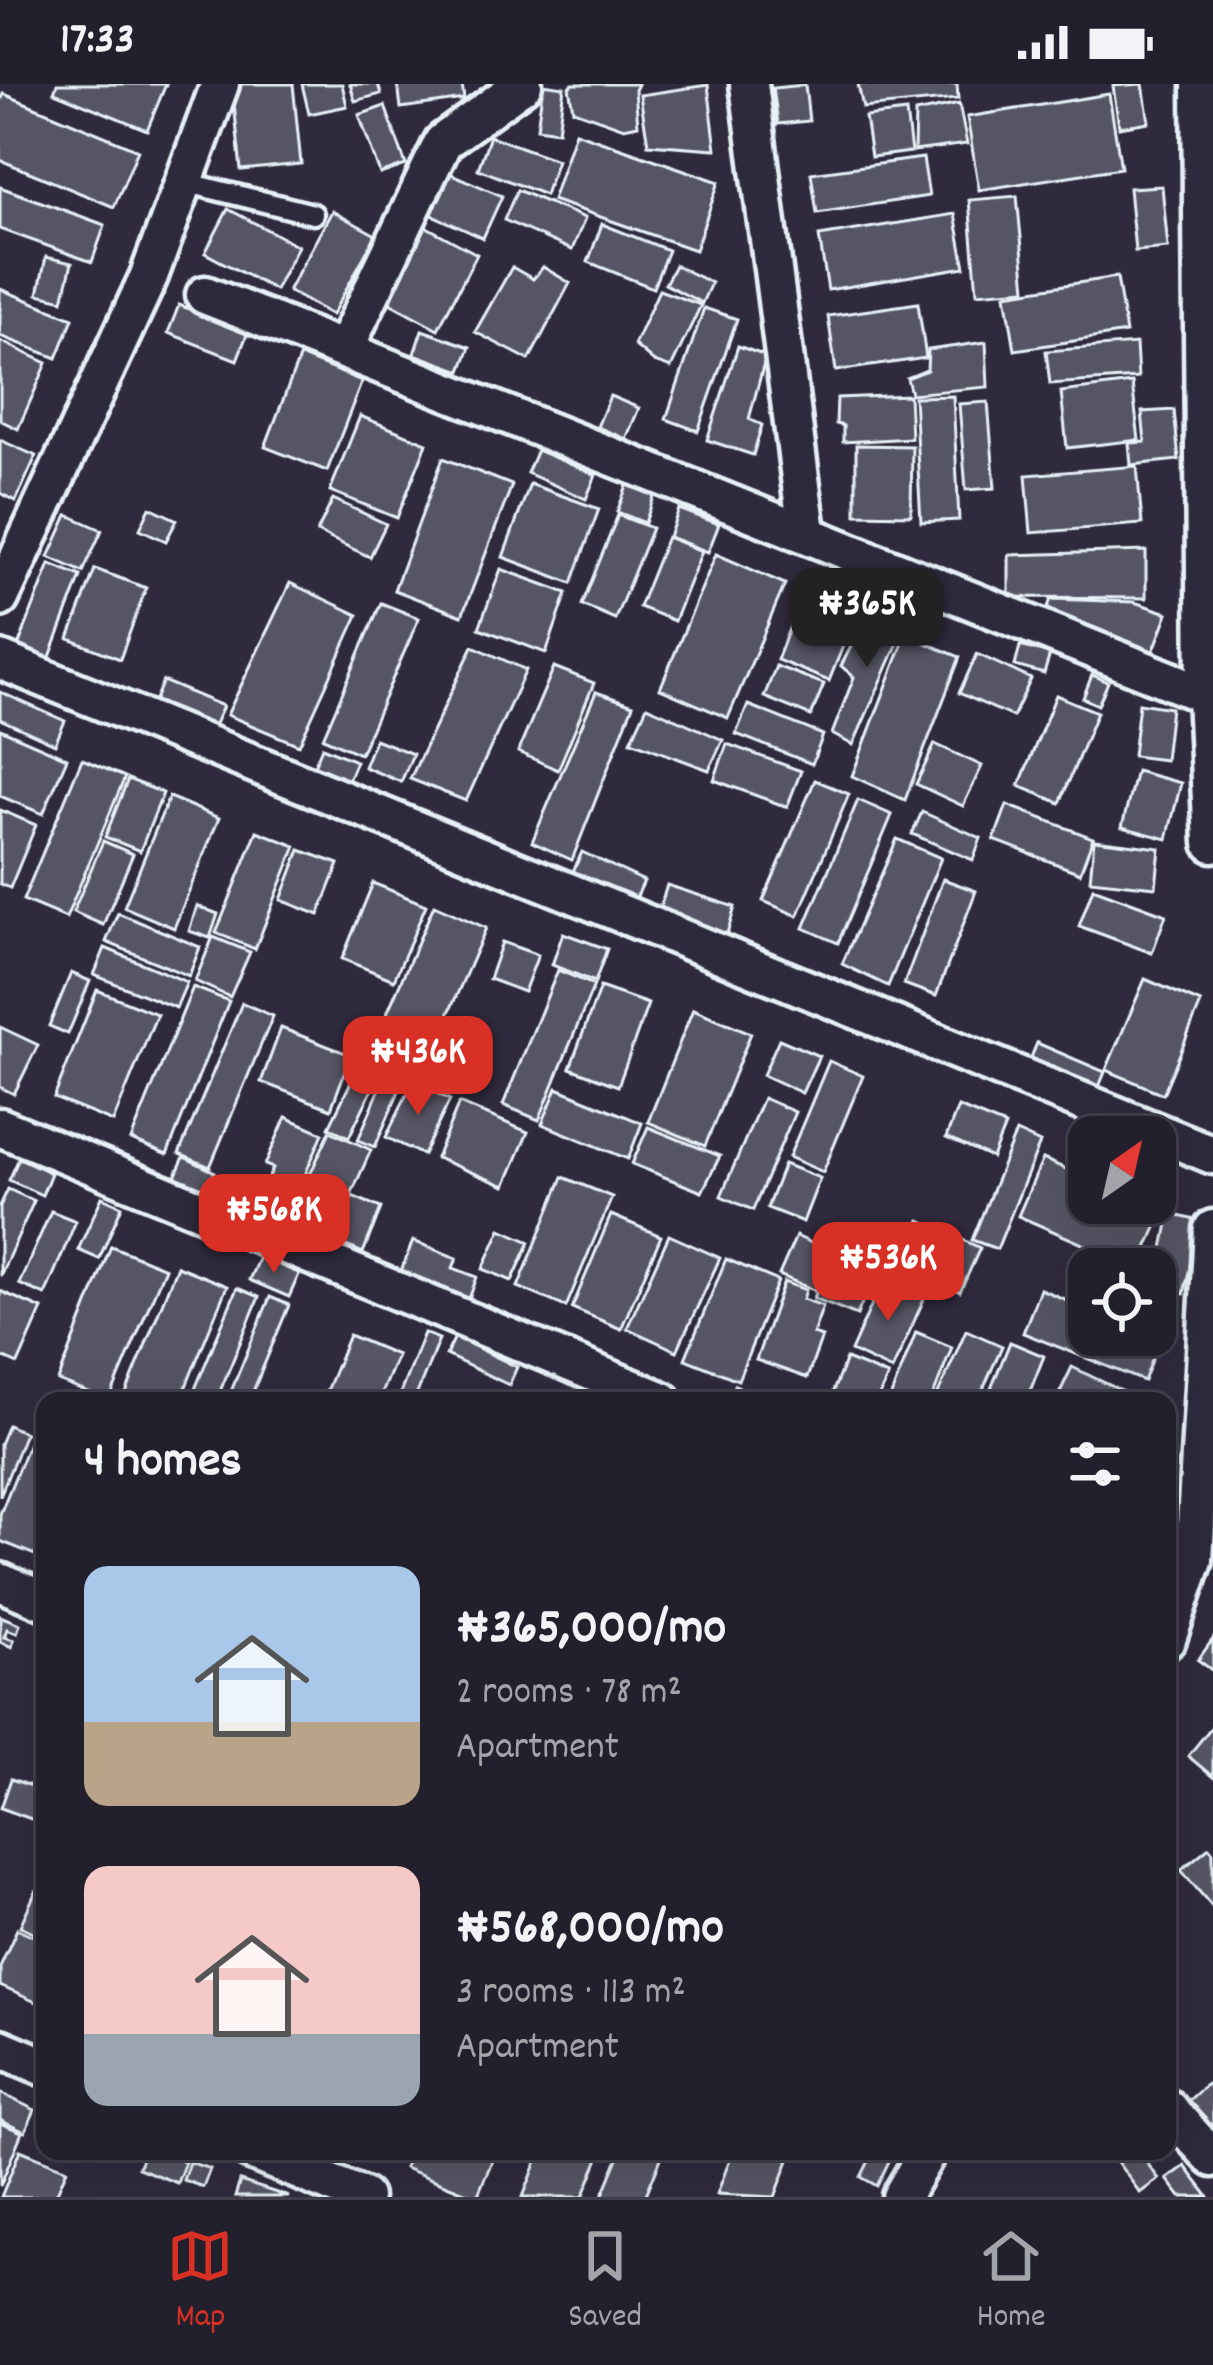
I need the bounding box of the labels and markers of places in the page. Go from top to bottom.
pin: ₦365K [783,568,951,670]
pin: ₦436K [334,1016,502,1118]
pin: ₦568K [190,1174,358,1276]
pin: ₦536K [804,1222,972,1324]

